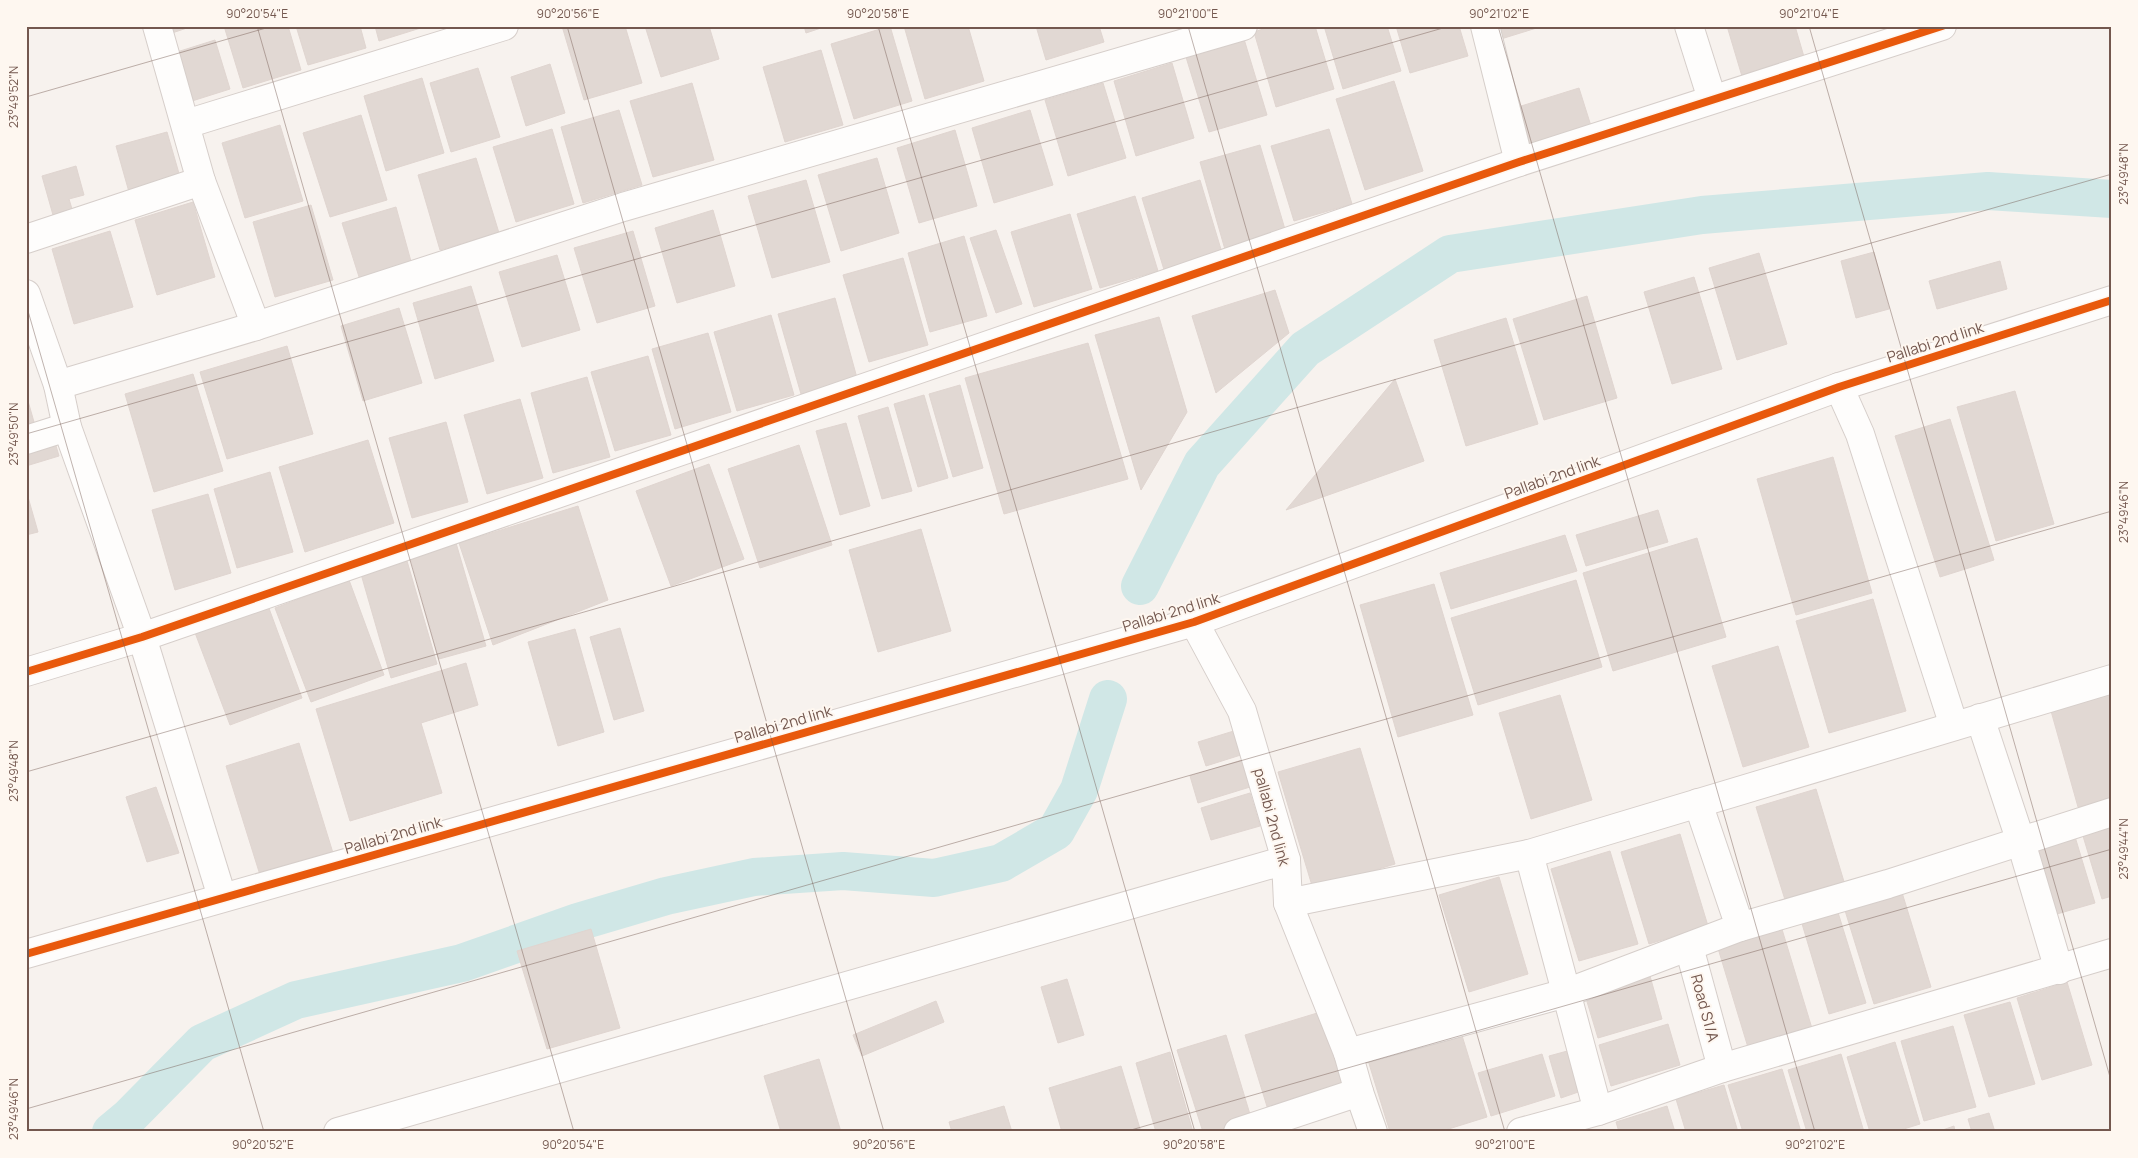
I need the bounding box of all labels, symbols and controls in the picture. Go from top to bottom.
text: 90°20'54"E [226,5,288,22]
text: 90°20'56"E [537,5,600,22]
text: 90°20'58"E [847,5,909,22]
text: 90°21'00"E [1158,5,1218,22]
text: 90°21'02"E [1469,5,1529,22]
text: 90°21'04"E [1779,5,1839,22]
text: 23°49'52"N [5,66,22,128]
text: 23°49'48"N [2115,143,2132,205]
street label: Pallabi 2nd link [1884,316,1987,368]
text: 23°49'50"N [5,402,22,466]
street label: Pallabi 2nd link [1501,450,1603,504]
text: 23°49'46"N [2115,481,2132,543]
street label: Pallabi 2nd link [1120,587,1223,637]
street label: Pallabi 2nd link [732,700,835,748]
text: 23°49'48"N [5,740,22,802]
street label: pallabi 2nd link [1249,766,1295,869]
street label: Pallabi 2nd link [342,811,445,859]
text: 23°49'44"N [2115,818,2132,880]
street label: Road S1/A [1686,972,1724,1045]
text: 23°49'46"N [5,1078,22,1140]
text: 90°20'52"E [232,1136,294,1153]
text: 90°20'54"E [542,1136,604,1153]
text: 90°20'56"E [853,1136,916,1153]
text: 90°20'58"E [1163,1136,1225,1153]
text: 90°21'00"E [1475,1136,1535,1153]
text: 90°21'02"E [1785,1136,1845,1153]

